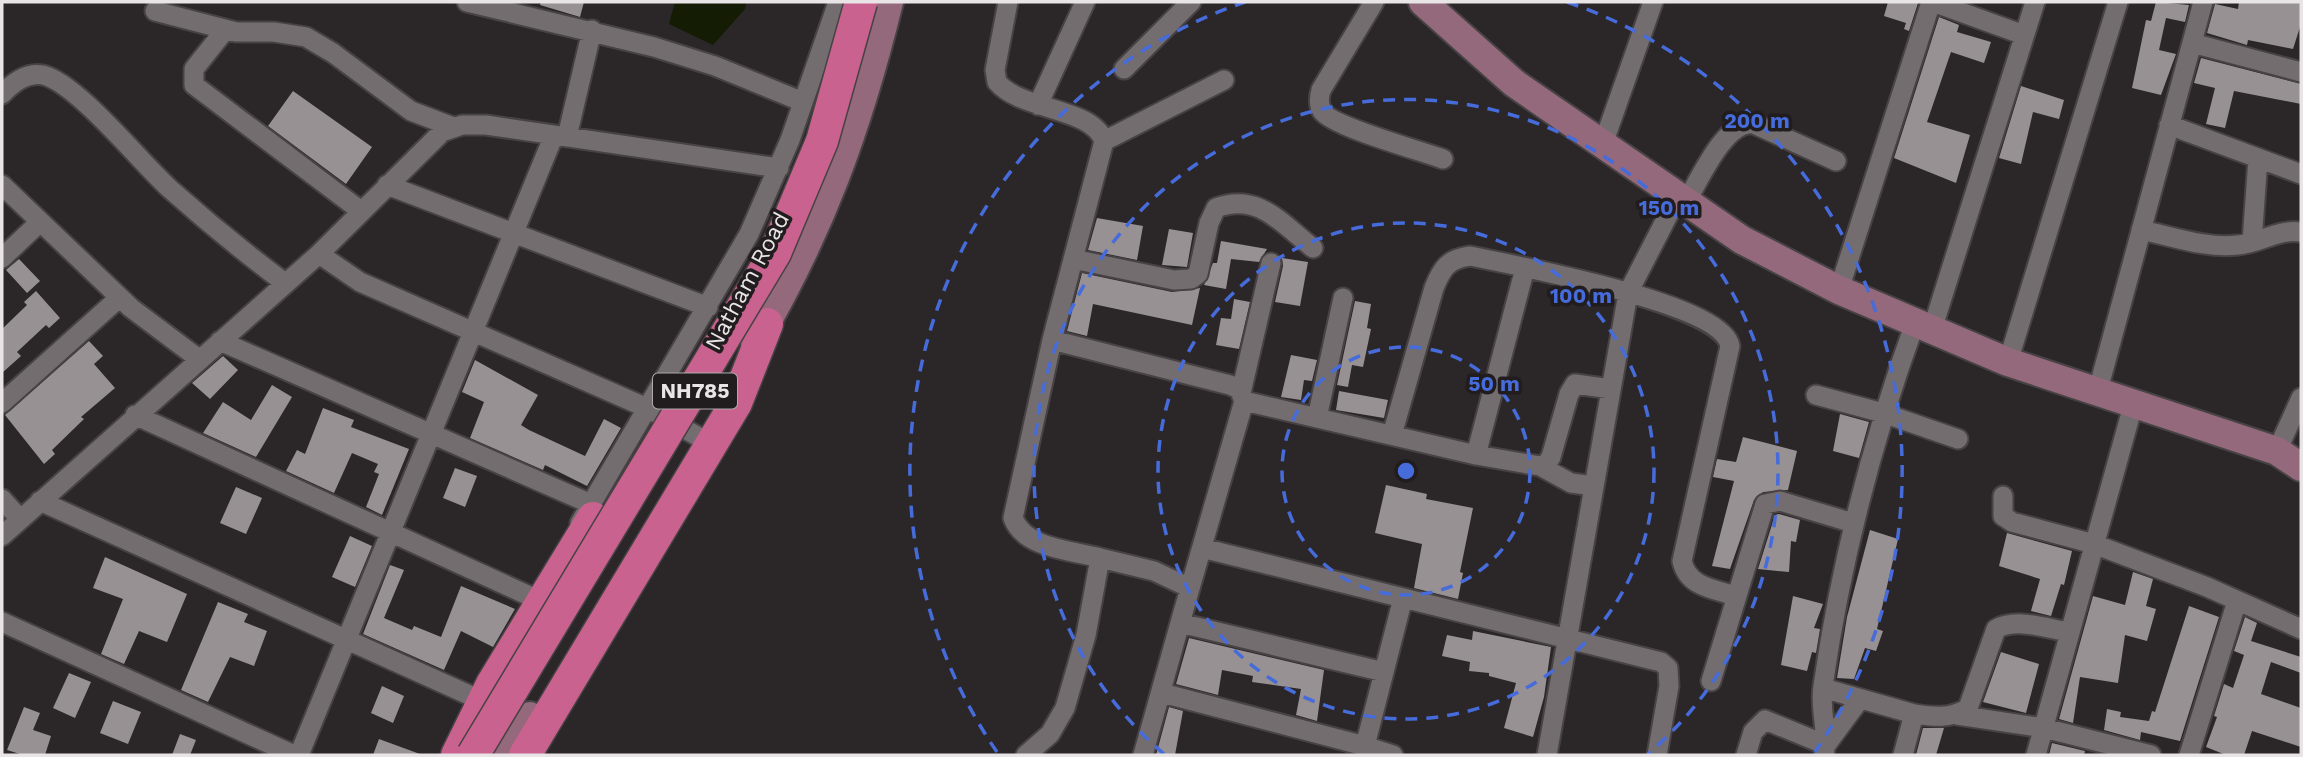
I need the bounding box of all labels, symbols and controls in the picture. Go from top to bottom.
text: 200 m [1724,108,1790,133]
text: 150 m [1639,195,1699,220]
street label: Natham Road [700,208,795,355]
text: 100 m [1550,283,1612,308]
text: 50 m [1468,371,1520,396]
road number: NH785 [653,374,737,408]
centre of rings [1394,459,1418,483]

